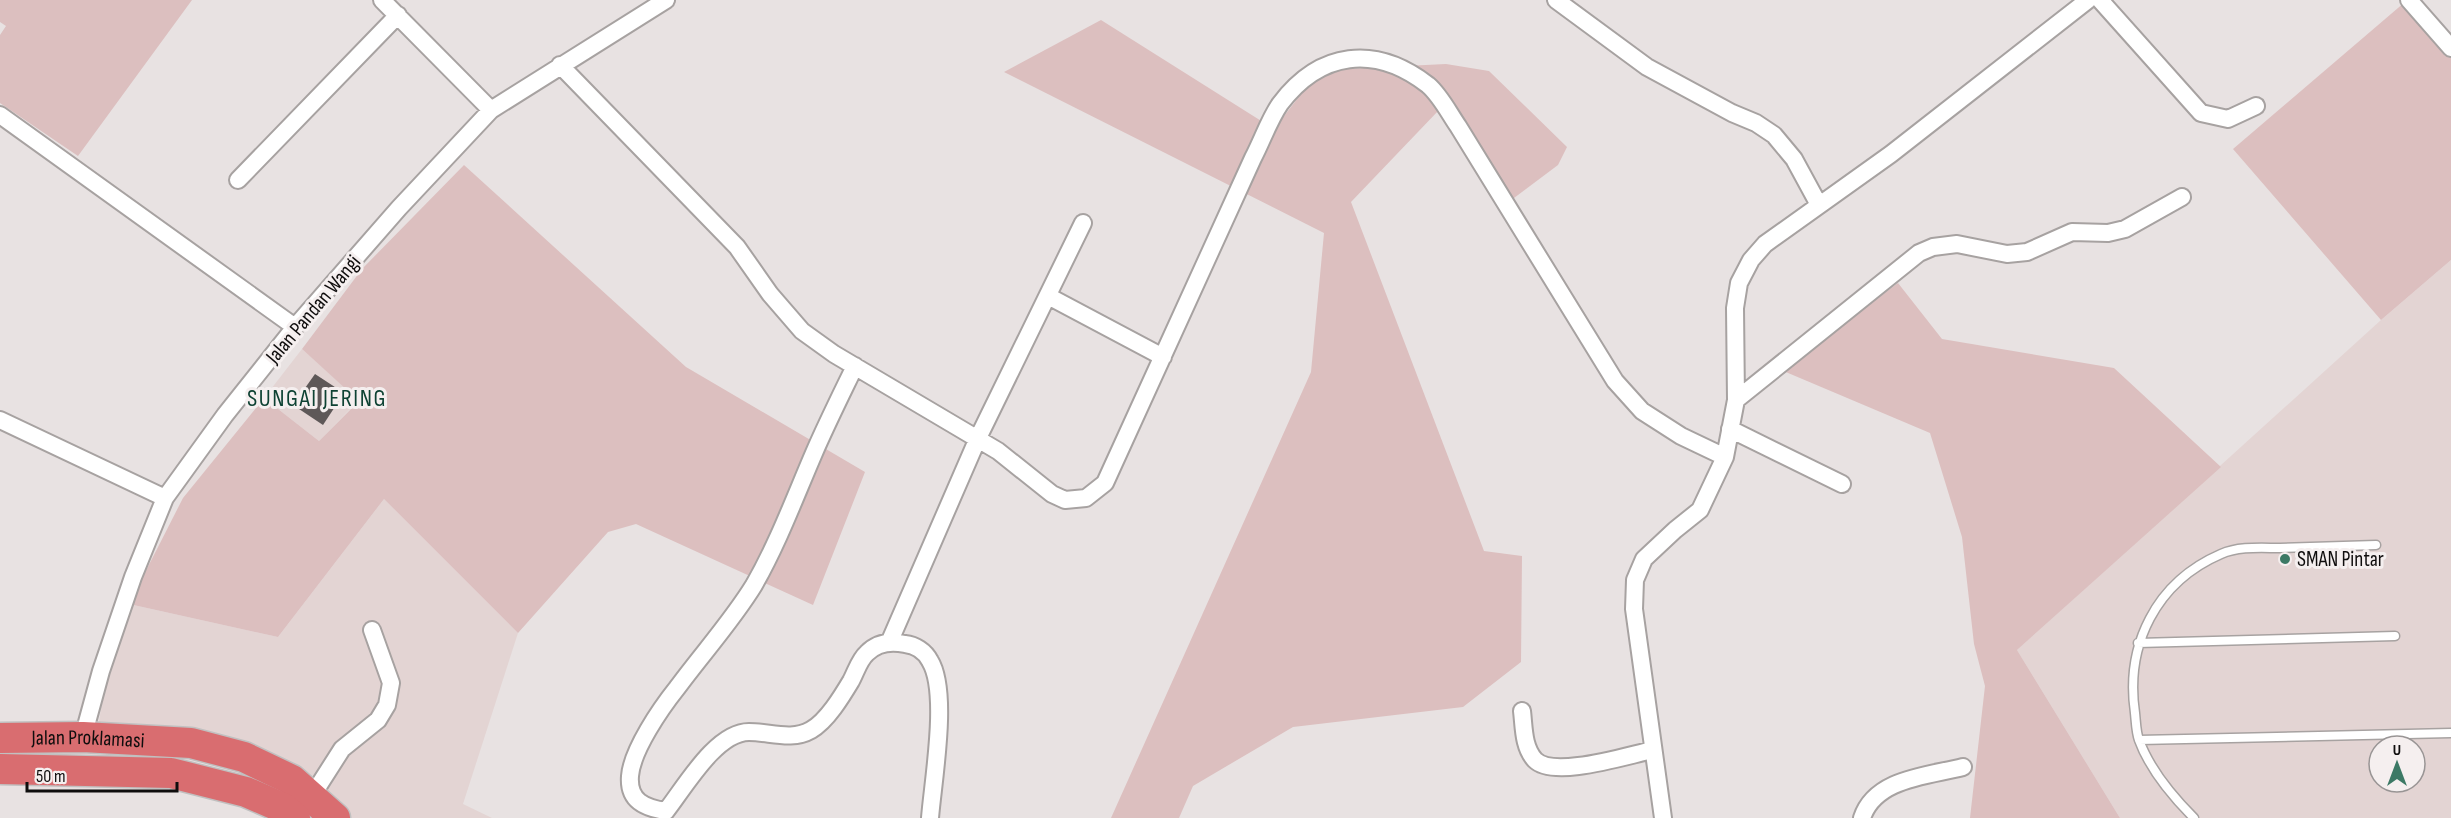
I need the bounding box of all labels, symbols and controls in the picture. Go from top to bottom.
street label: Jalan Pandan Wangi [260,250,366,369]
district label: SUNGAI JERING [247,384,387,413]
place label: SMAN Pintar [2297,547,2384,572]
marker: SMAN Pintar [2278,552,2292,566]
street label: Jalan Proklamasi [30,725,145,753]
north arrow [2367,734,2427,794]
text: U [2393,741,2401,760]
scale bar [27,755,177,793]
text: 50 m [36,766,66,787]

